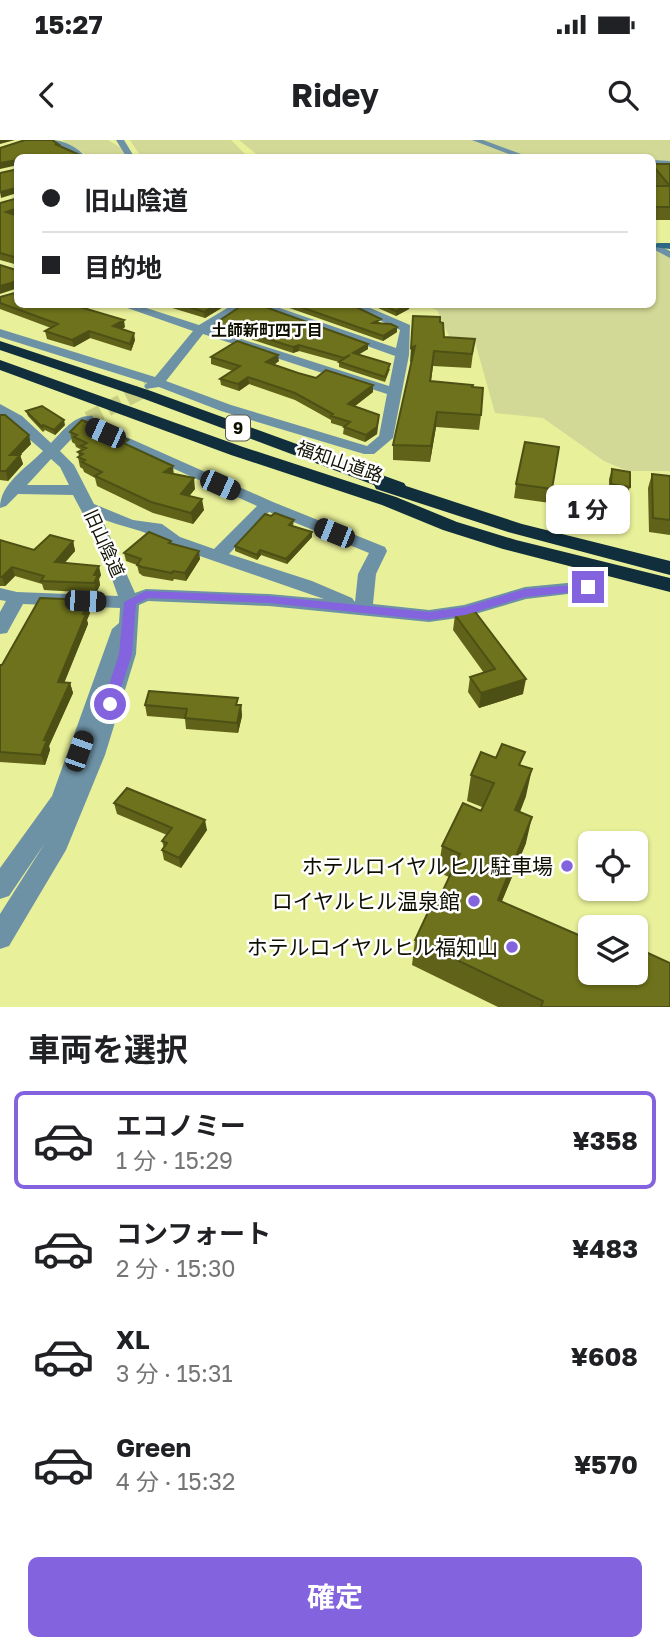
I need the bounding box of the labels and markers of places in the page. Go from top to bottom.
place label: ホテルロイヤルヒル駐車場 [302,853,553,879]
marker: ホテルロイヤルヒル駐車場 [559,858,575,874]
place label: ロイヤルヒル温泉館 [272,888,460,914]
marker: ロイヤルヒル温泉館 [466,893,482,909]
place label: ホテルロイヤルヒル福知山 [247,934,498,960]
marker: ホテルロイヤルヒル福知山 [504,939,520,955]

